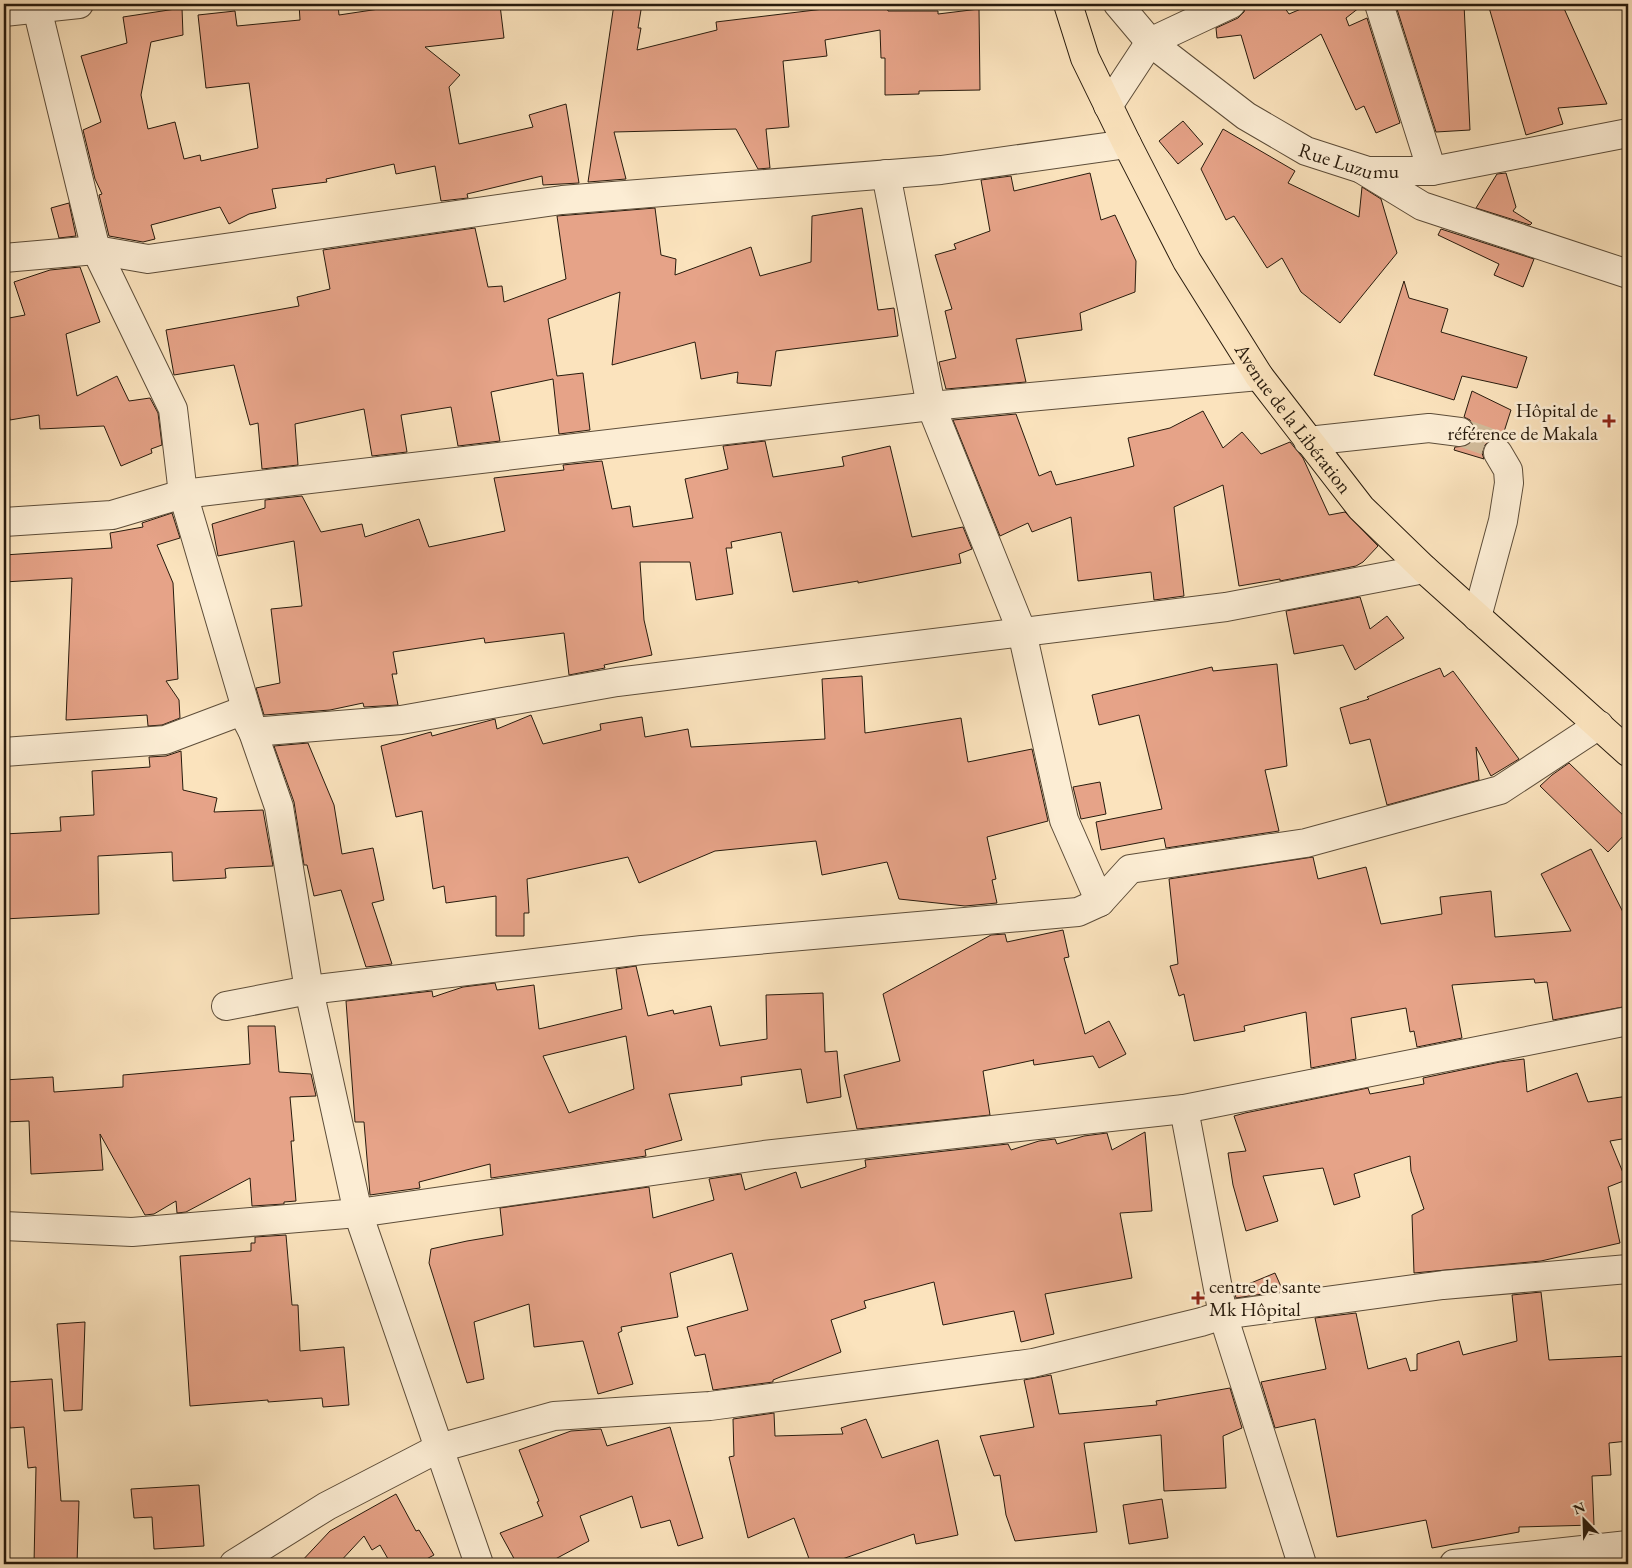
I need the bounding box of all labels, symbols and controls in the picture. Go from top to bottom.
street label: Rue Luzumu [1295,137,1399,185]
street label: Avenue de la Libération [1228,338,1358,499]
place label: Hôpital de référence de Makala [1448,397,1598,446]
marker: Hôpital de référence de Makala [1602,414,1616,428]
place label: centre de sante Mk Hôpital [1209,1273,1321,1322]
marker: centre de sante Mk Hôpital [1191,1291,1205,1305]
north arrow [1560,1496,1610,1546]
text: N [1570,1497,1588,1519]

